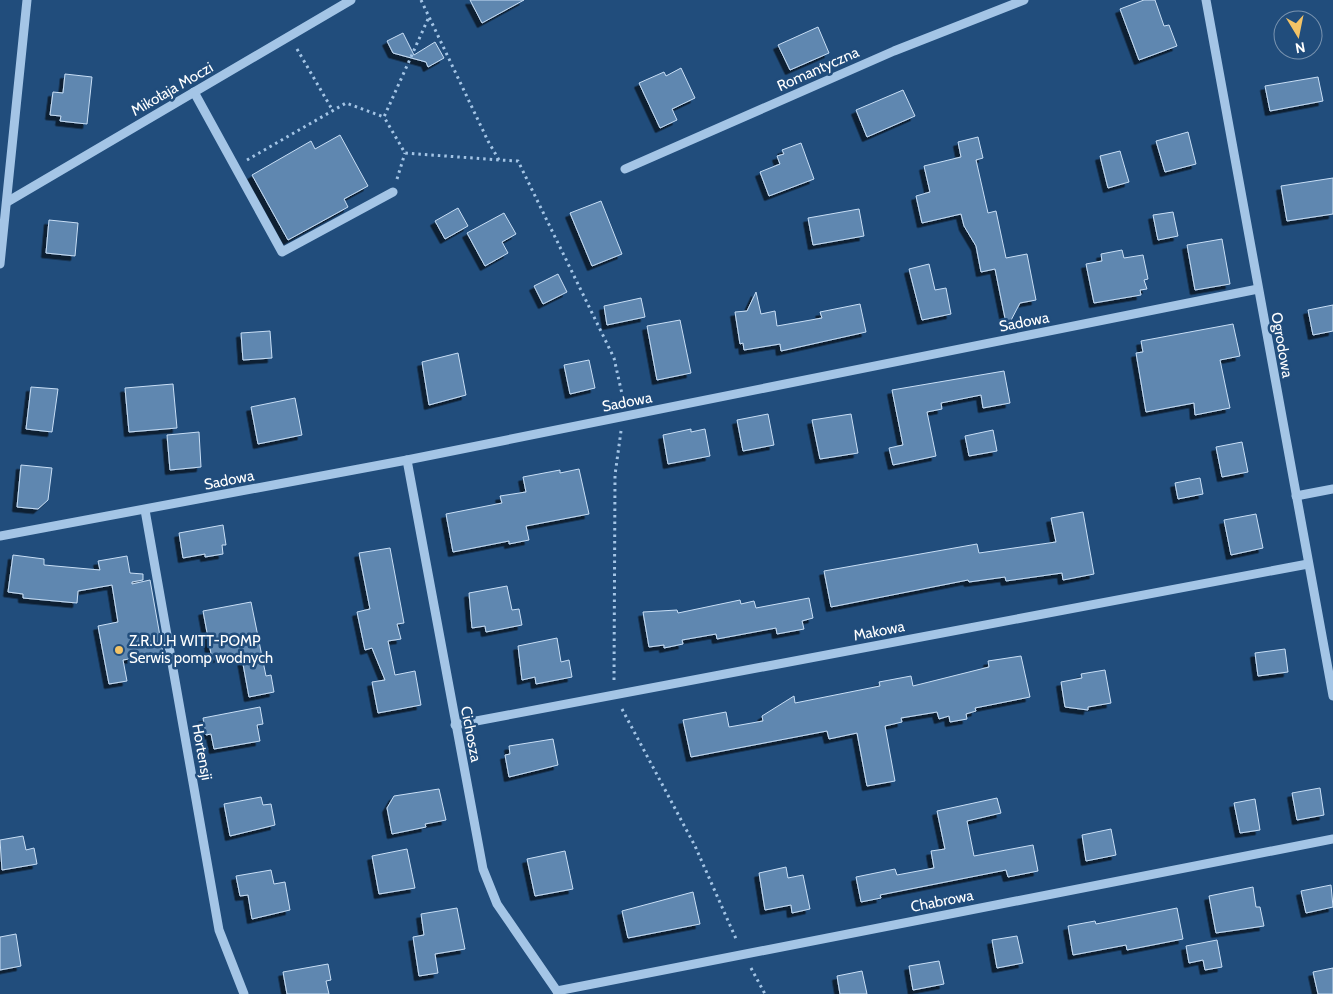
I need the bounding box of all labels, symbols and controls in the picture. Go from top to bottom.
north arrow [1273,10,1323,60]
text: N [1294,38,1307,58]
street label: Romantyczna [774,43,862,95]
street label: Mikołaja Moczi [128,58,216,120]
street label: Sadowa [998,308,1051,336]
street label: Ogrodowa [1267,311,1297,380]
street label: Sadowa [601,388,654,416]
street label: Sadowa [203,466,256,494]
street label: Makowa [852,617,907,645]
place label: Z.R.U.H WITT-POMP Serwis pomp wodnych [129,632,273,667]
marker: Z.R.U.H WITT-POMP Serwis pomp wodnych [113,644,125,656]
street label: Cichosza [457,705,485,764]
street label: Hortensji [188,722,216,782]
street label: Chabrowa [909,886,976,916]

